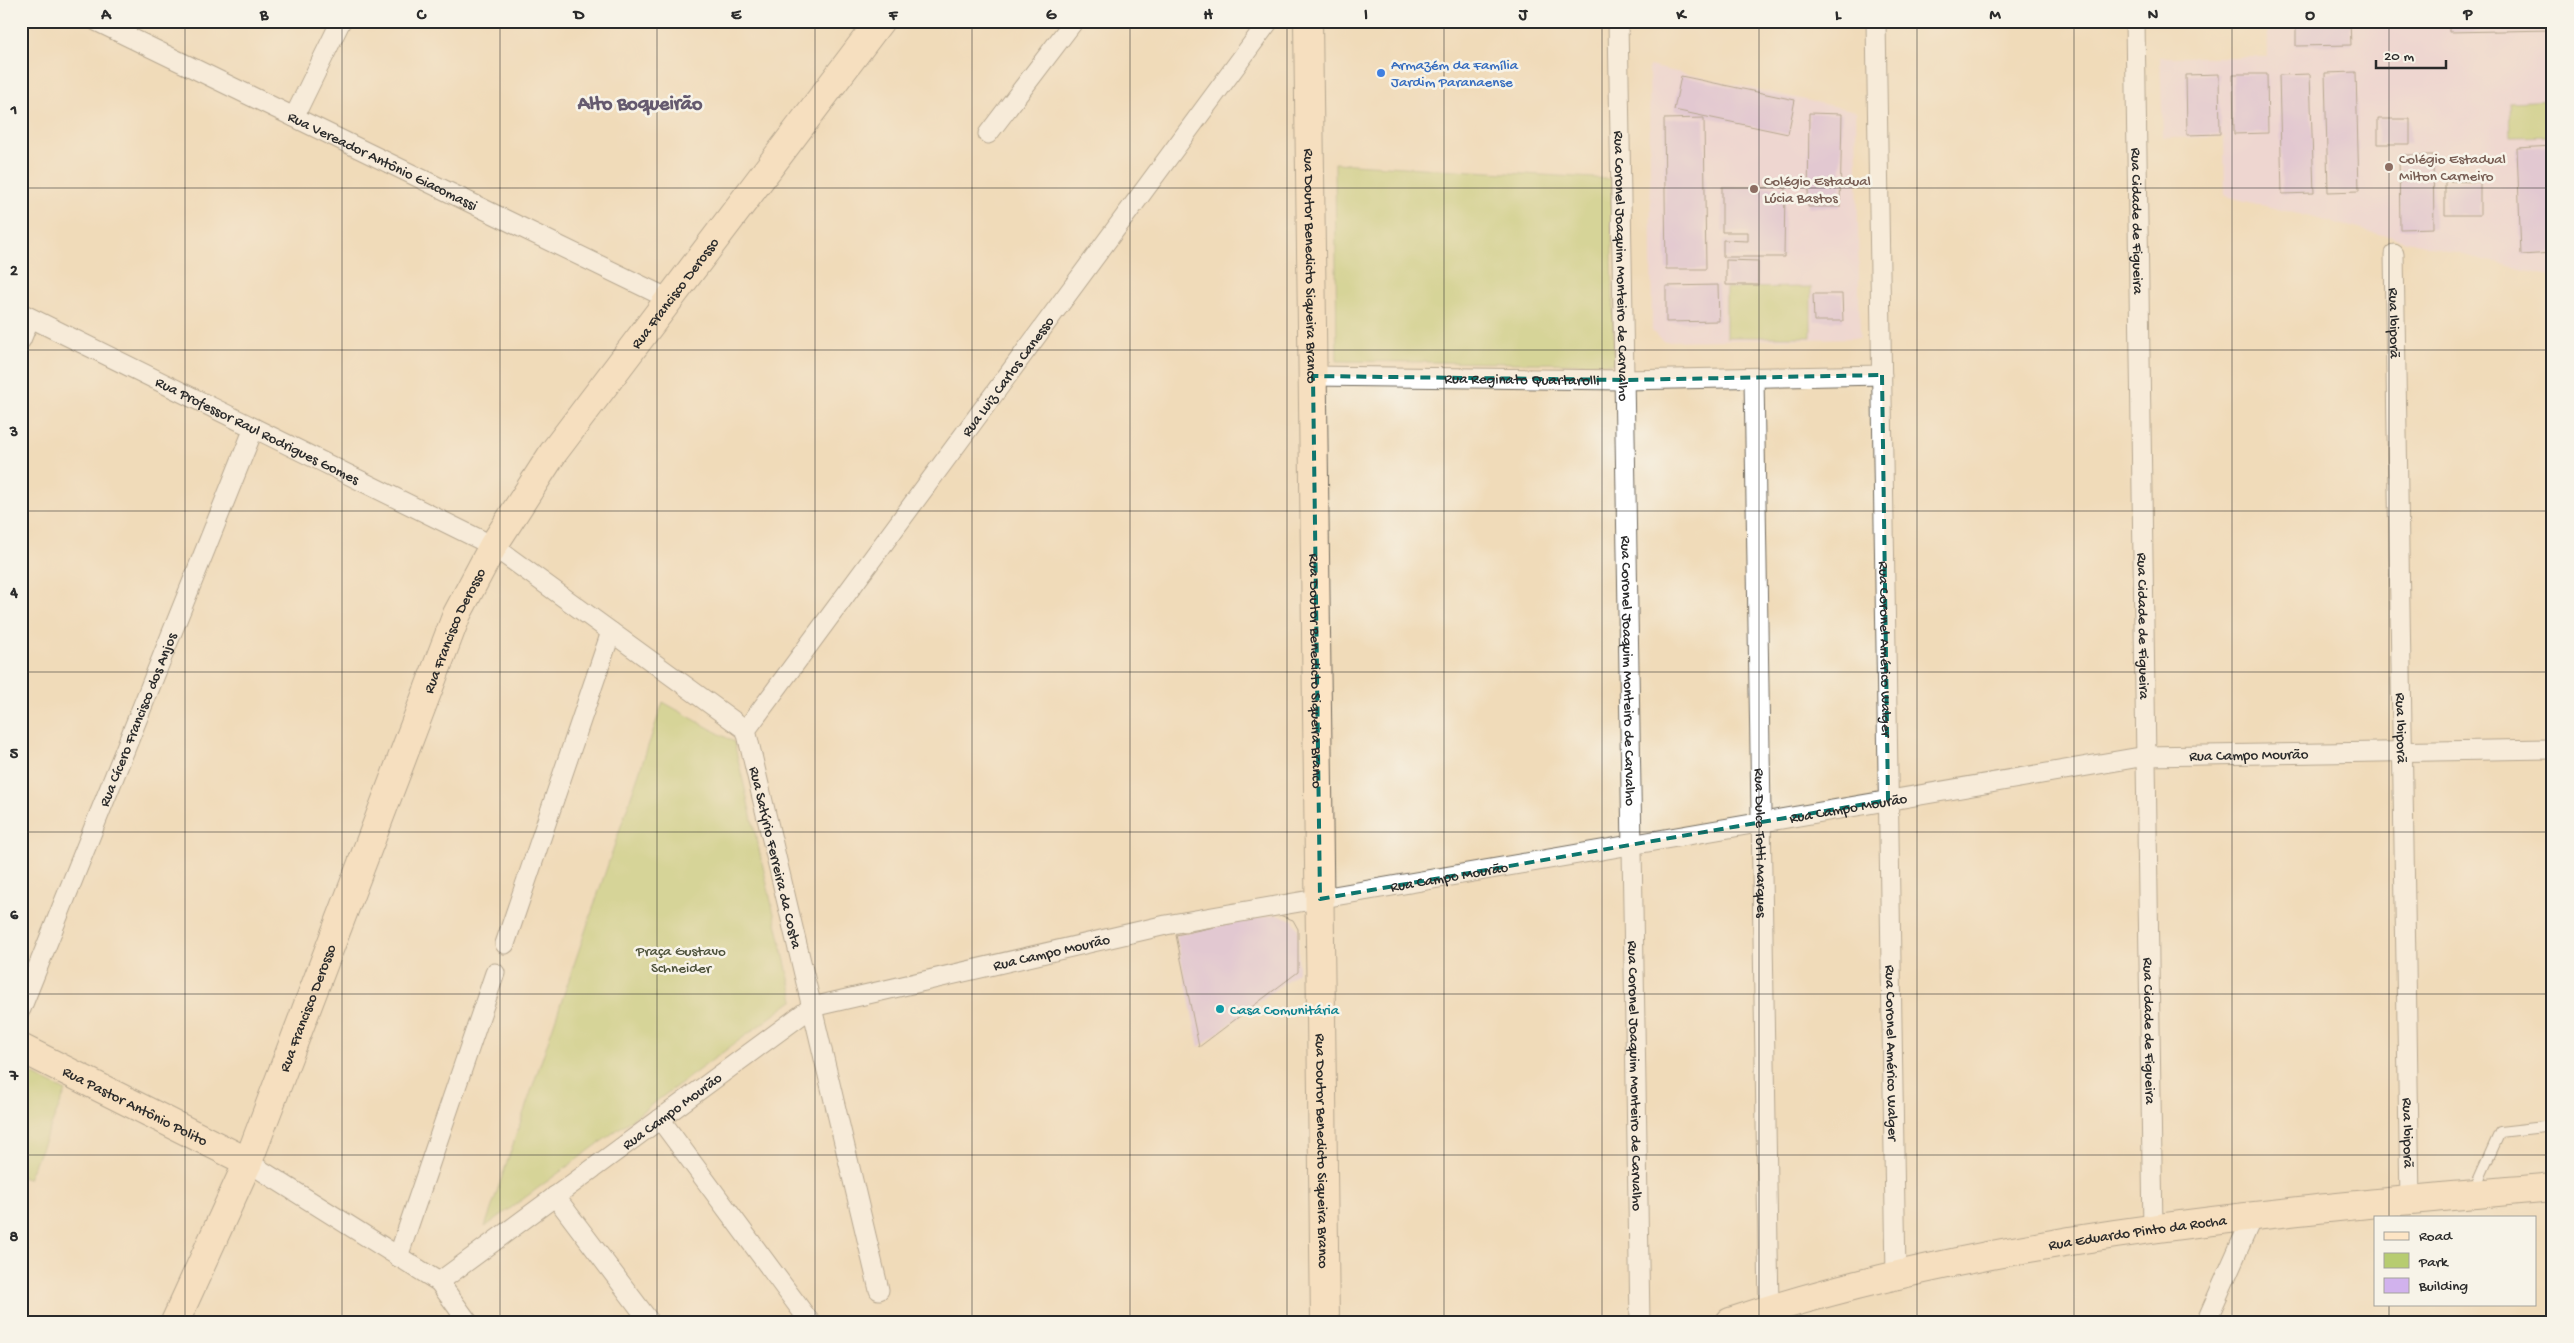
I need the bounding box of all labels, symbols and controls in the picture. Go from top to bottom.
text: A [100,7,112,26]
text: B [259,7,269,26]
text: C [416,7,427,26]
text: D [572,7,585,26]
text: E [731,7,742,26]
text: F [888,7,899,26]
text: G [1046,7,1057,26]
text: H [1203,7,1213,26]
text: I [1364,7,1368,26]
text: J [1518,7,1529,26]
text: K [1676,7,1688,26]
text: L [1835,7,1842,26]
text: M [1989,7,2001,26]
text: N [2148,7,2159,26]
text: O [2305,7,2315,26]
text: P [2463,7,2474,26]
scale bar [2376,38,2446,70]
text: 20 m [2384,48,2414,66]
place label: Armazém da Família Jardim Paranaense [1391,57,1519,92]
marker: Armazém da Família Jardim Paranaense [1375,67,1387,79]
district label: Alto Boqueirão [577,94,703,117]
text: 1 [10,102,17,121]
street label: Rua Vereador Antônio Giacomassi [284,108,480,216]
street label: Rua Coronel Joaquim Monteiro de Carvalho [1609,131,1631,402]
street label: Rua Doutor Benedicto Siqueira Branco [1299,148,1320,384]
street label: Rua Cidade de Figueira [2126,148,2146,295]
place label: Colégio Estadual Milton Carneiro [2399,151,2506,186]
marker: Colégio Estadual Milton Carneiro [2383,161,2395,173]
place label: Colégio Estadual Lúcia Bastos [1764,173,1871,208]
marker: Colégio Estadual Lúcia Bastos [1748,183,1760,195]
street label: Rua Francisco Derosso [628,234,724,353]
text: 2 [10,263,18,282]
street label: Rua Ibiporã [2384,288,2403,359]
street label: Rua Luiz Carlos Canesso [959,313,1059,441]
street label: Rua Reginato Quartarolli [1444,371,1600,391]
street label: Rua Professor Raul Rodrigues Gomes [152,374,362,490]
text: 3 [9,424,18,443]
street label: Rua Coronel Joaquim Monteiro de Carvalho [1616,536,1638,806]
street label: Rua Cidade de Figueira [2132,552,2152,700]
street label: Rua Doutor Benedicto Siqueira Branco [1304,553,1325,789]
street label: Rua Coronel Américo Walger [1874,561,1894,739]
street label: Rua Francisco Derosso [421,565,491,696]
text: 4 [9,585,18,604]
street label: Rua Cícero Francisco dos Anjos [96,630,182,810]
street label: Rua Ibiporã [2390,693,2410,764]
text: 5 [10,746,19,765]
street label: Rua Campo Mourão [2189,746,2309,766]
street label: Rua Satýrio Ferreira da Costa [744,765,805,951]
street label: Rua Dulce Totti Marques [1749,768,1770,918]
street label: Rua Campo Mourão [1788,790,1909,828]
street label: Rua Campo Mourão [1389,859,1510,897]
text: 6 [10,907,19,926]
street label: Rua Campo Mourão [992,931,1112,976]
street label: Rua Coronel Joaquim Monteiro de Carvalho [1623,941,1645,1211]
street label: Rua Francisco Derosso [276,942,341,1075]
park label: Praça Gustavo Schneider [635,943,726,978]
street label: Rua Cidade de Figueira [2138,957,2158,1105]
street label: Rua Coronel Américo Walger [1880,965,1901,1143]
place label: Casa Comunitária [1230,1002,1340,1020]
marker: Casa Comunitária [1214,1003,1226,1015]
street label: Rua Doutor Benedicto Siqueira Branco [1310,1033,1331,1269]
street label: Rua Pastor Antônio Polito [59,1063,210,1151]
text: 7 [9,1068,19,1087]
street label: Rua Campo Mourão [619,1069,726,1155]
street label: Rua Ibiporã [2397,1098,2416,1169]
street label: Rua Eduardo Pinto da Rocha [2047,1212,2228,1255]
legend [2374,1216,2536,1306]
text: Road [2419,1228,2453,1246]
text: 8 [10,1229,19,1248]
text: Park [2418,1254,2449,1272]
text: Building [2418,1278,2468,1296]

